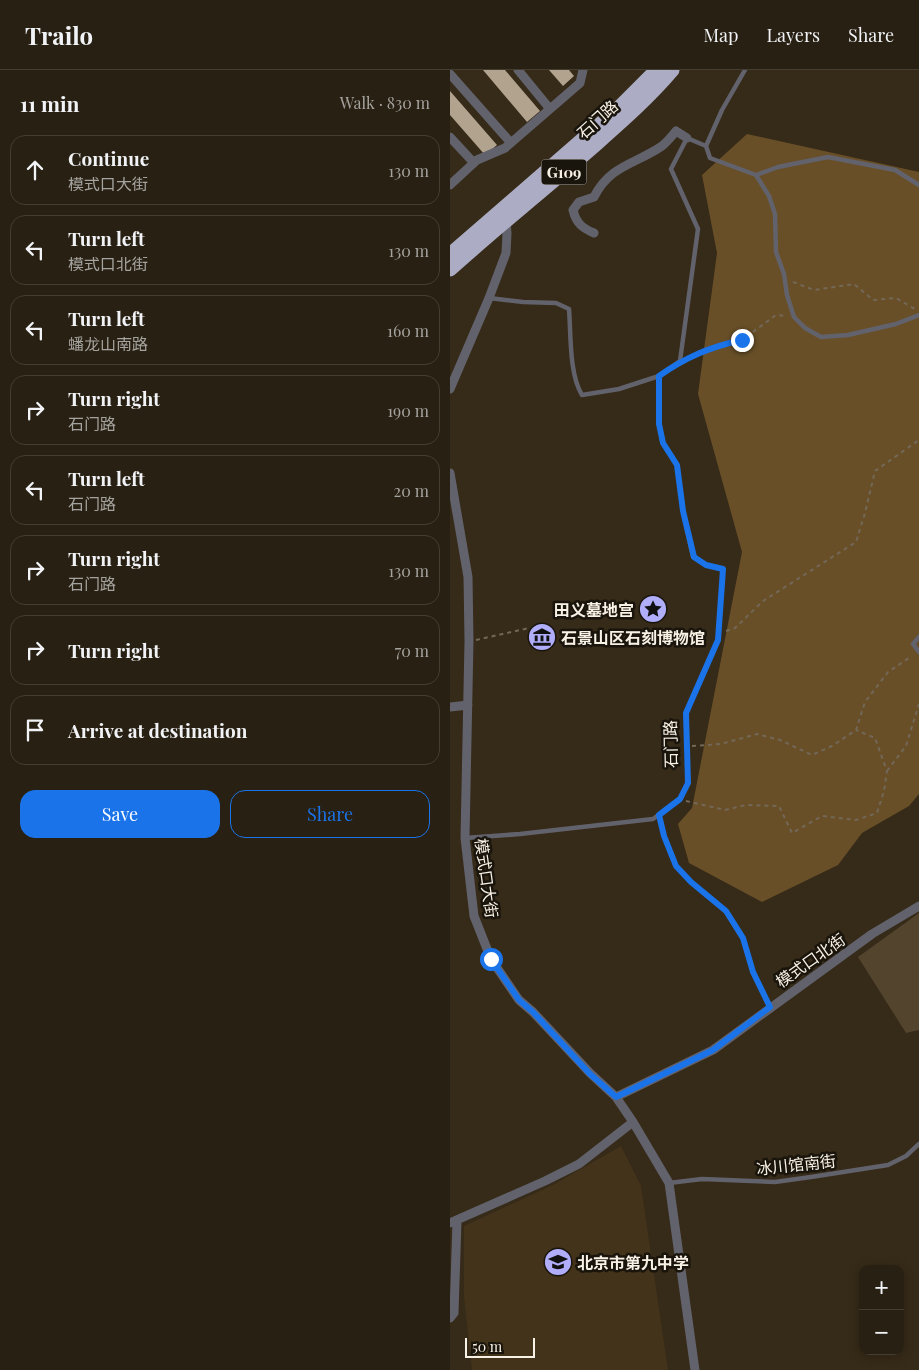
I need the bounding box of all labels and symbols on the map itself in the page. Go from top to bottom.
street label: 石门路 [572,95,622,143]
road number: G109 [542,160,586,184]
route end [731,329,754,352]
place icon: 田义墓地宫 [638,594,668,624]
place label: 田义墓地宫 [554,599,634,620]
museum icon: 石景山区石刻博物馆 [527,622,557,652]
place label: 石景山区石刻博物馆 [561,627,705,648]
street label: 石门路 [659,720,681,768]
street label: 模式口大街 [471,837,503,919]
street label: 模式口北街 [771,928,849,992]
route start [480,948,503,971]
street label: 冰川馆南街 [755,1149,837,1179]
school or university icon: 北京市第九中学 [543,1247,573,1277]
place label: 北京市第九中学 [577,1252,689,1273]
scale bar [465,1335,535,1358]

